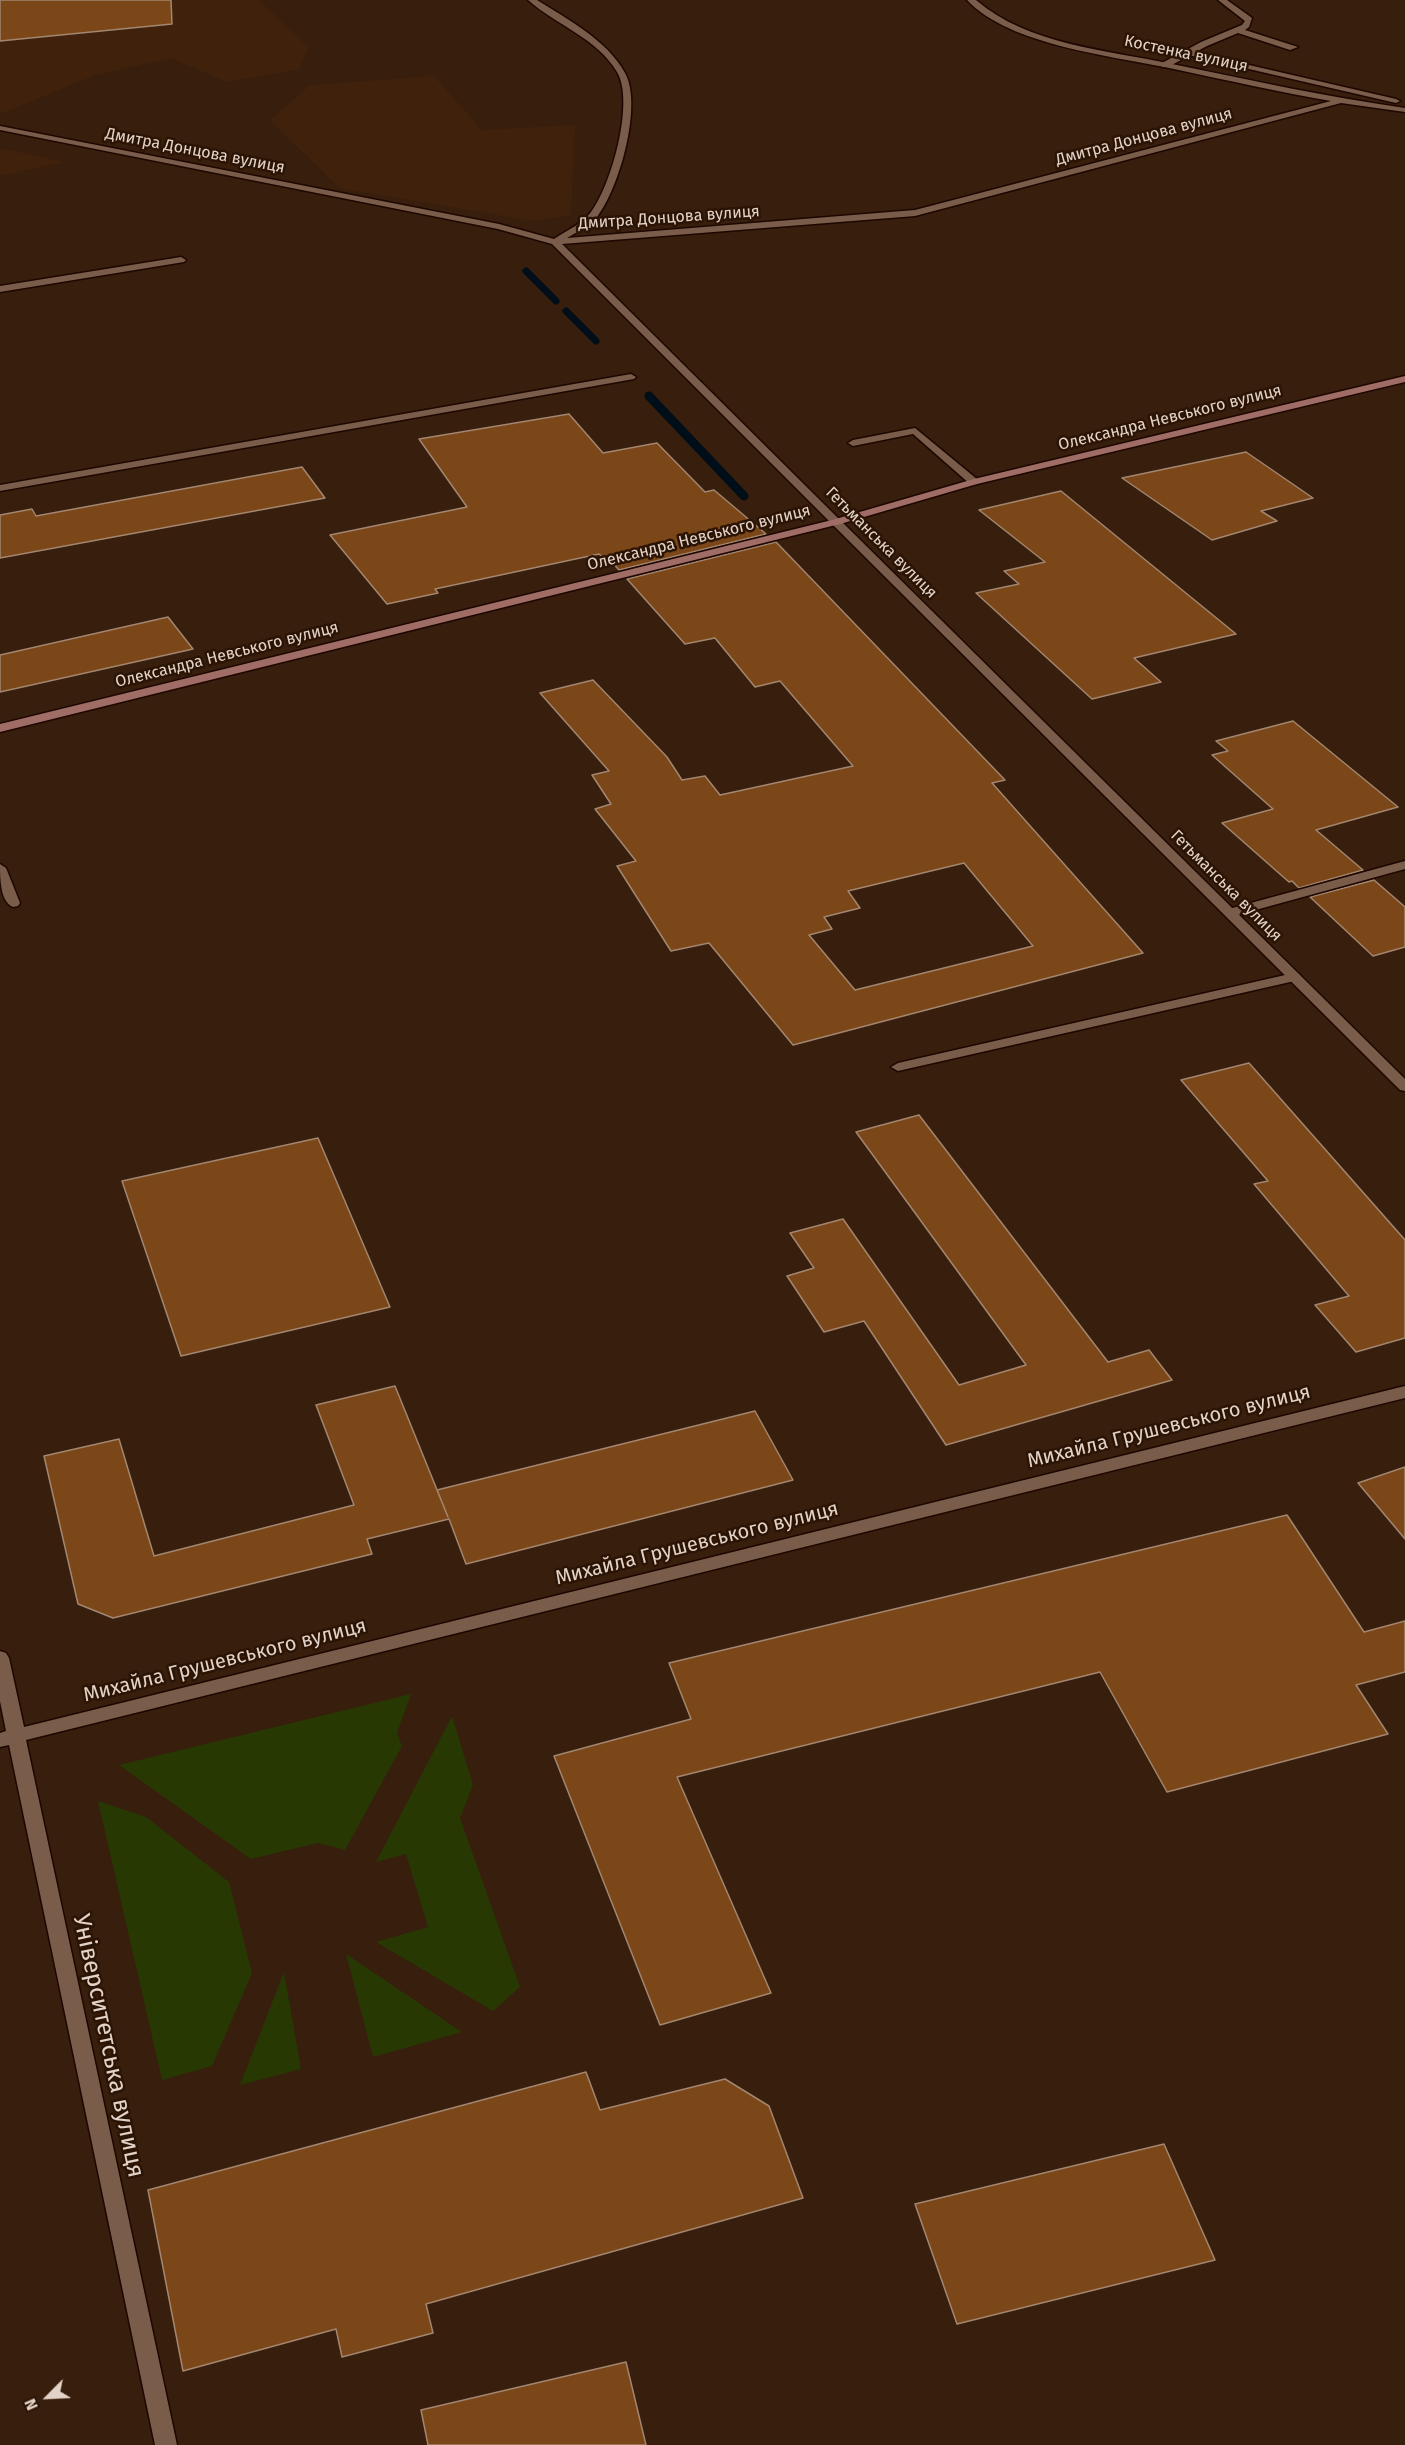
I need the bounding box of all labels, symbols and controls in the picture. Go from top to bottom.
street label: Костенка вулиця [1123,32,1249,76]
street label: Дмитра Донцова вулиця [1054,104,1234,170]
street label: Дмитра Донцова вулиця [104,124,286,178]
street label: Дмитра Донцова вулиця [577,202,761,234]
street label: Олександра Невського вулиця [1056,381,1284,455]
street label: Гетьманська вулиця [821,483,941,603]
street label: Олександра Невського вулиця [585,501,813,575]
street label: Олександра Невського вулиця [113,618,341,692]
street label: Гетьманська вулиця [1166,826,1286,946]
street label: Михайла Грушевського вулиця [1025,1380,1313,1474]
street label: Михайла Грушевського вулиця [553,1497,841,1591]
street label: Михайла Грушевського вулиця [81,1614,369,1708]
street label: Університетська вулиця [66,1912,150,2180]
north arrow [18,2367,78,2427]
text: N [20,2396,42,2413]

